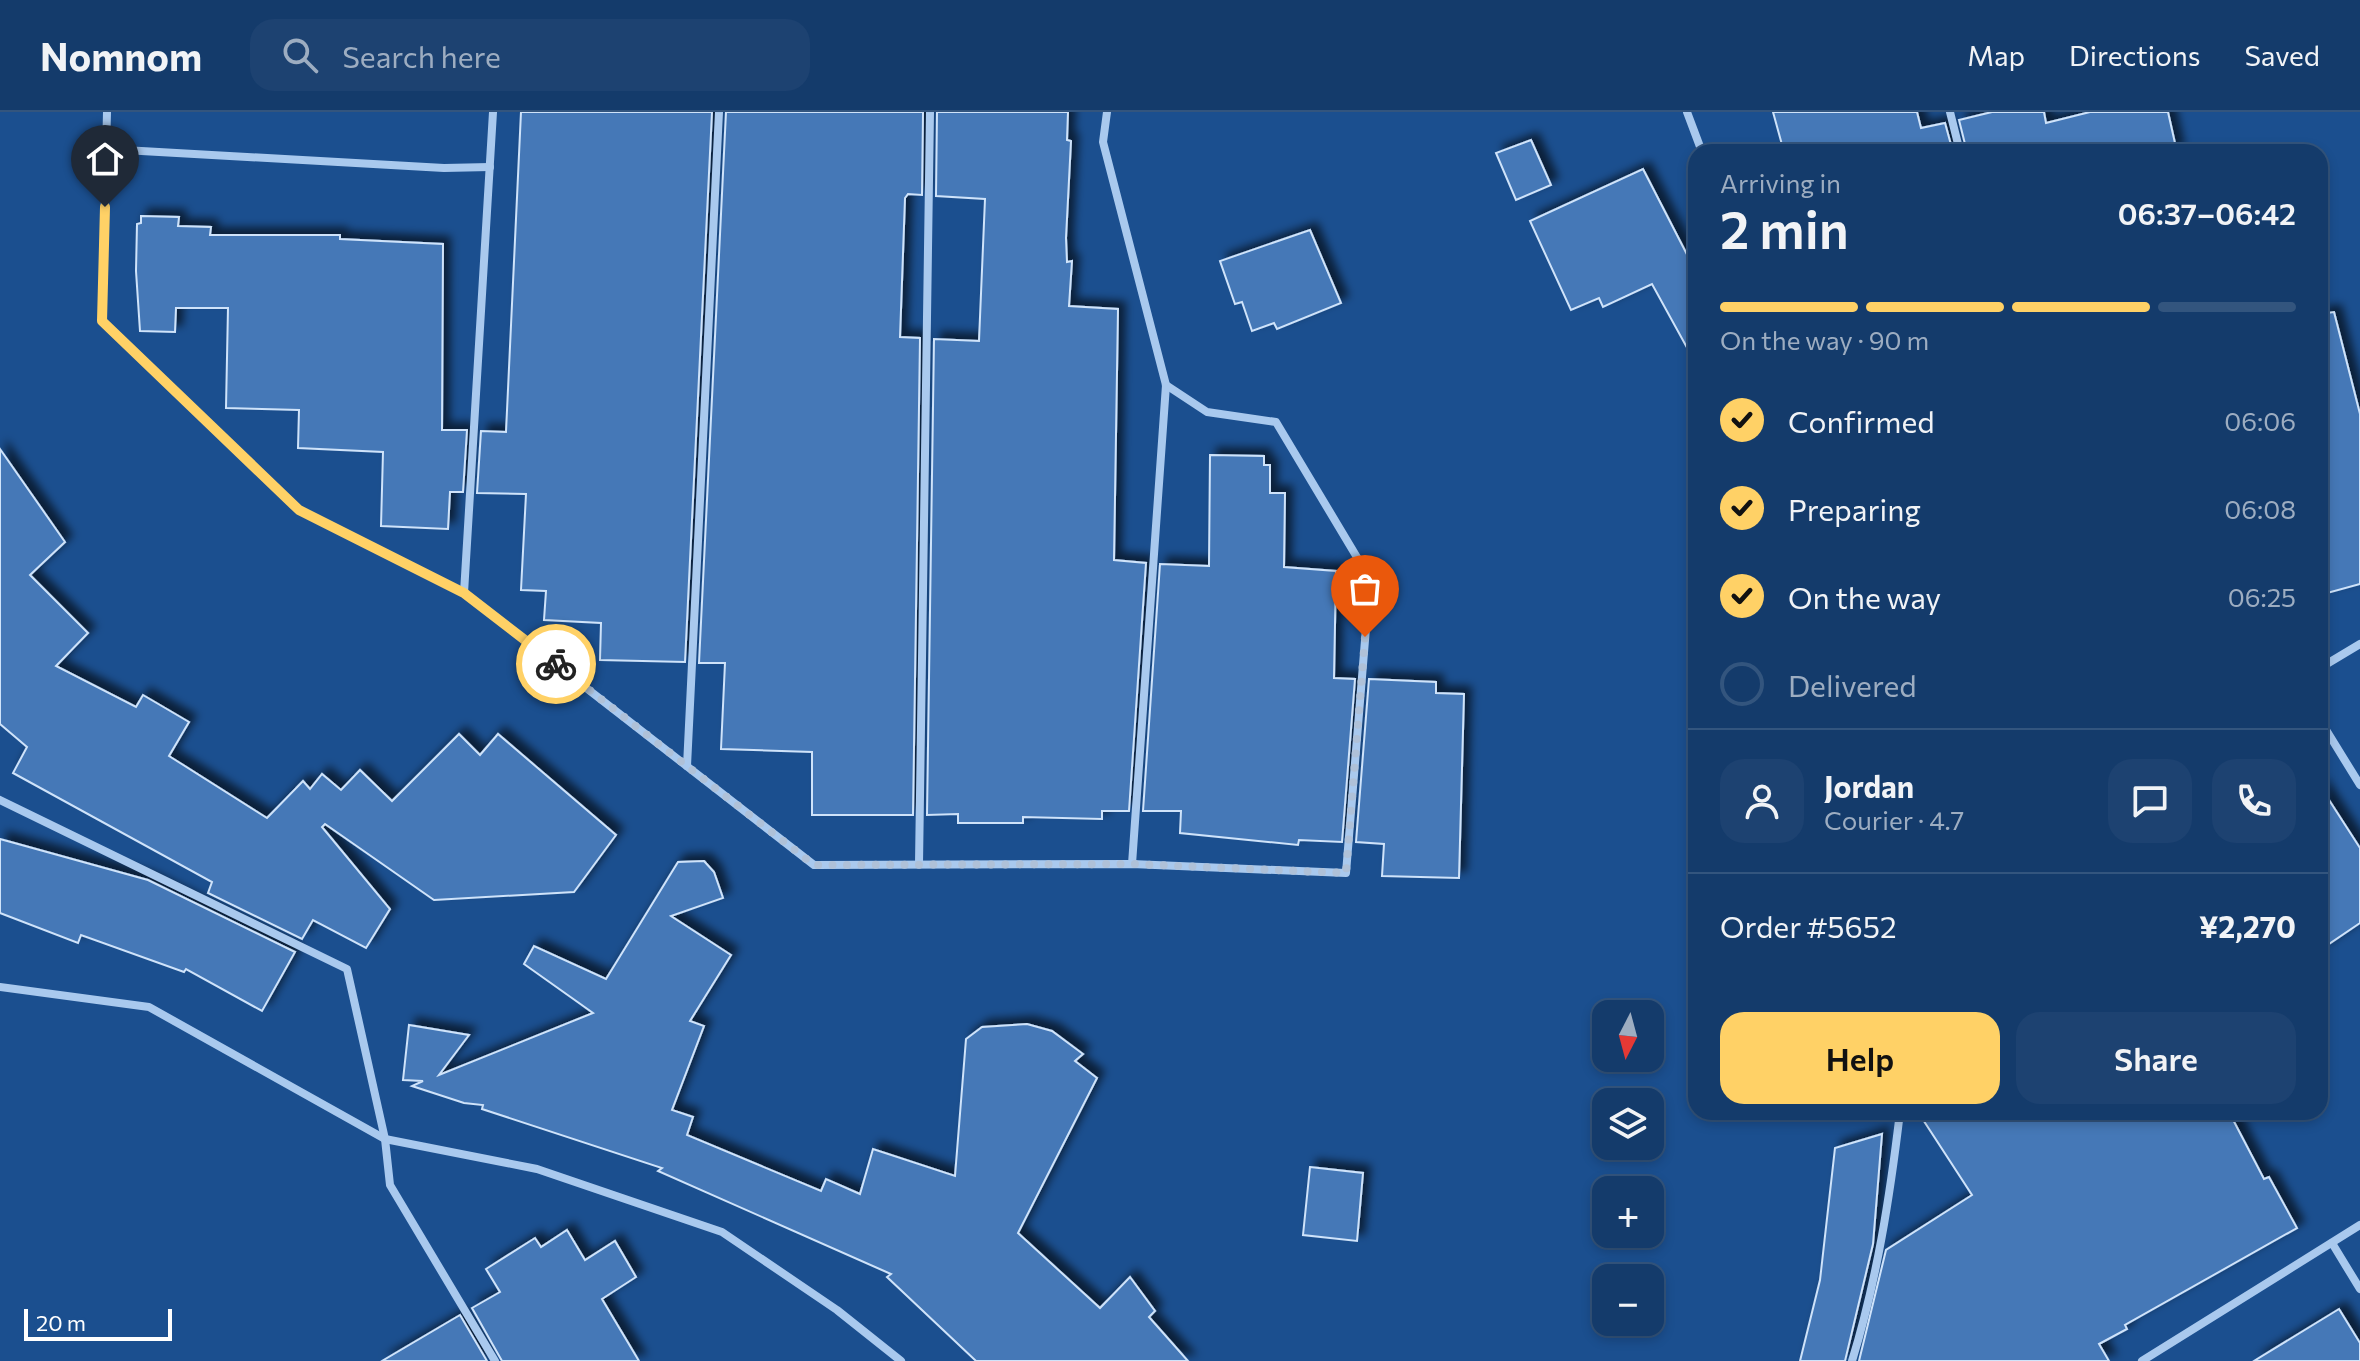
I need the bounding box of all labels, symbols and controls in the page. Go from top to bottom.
search box [250,19,810,91]
text: Nomnom [40,32,202,79]
icon: search [278,33,322,77]
text: Search here [342,37,501,74]
text: Map [1967,38,2025,72]
text: Directions [2069,38,2200,72]
text: Saved [2244,38,2320,72]
pin [71,125,139,207]
icon: home [83,137,127,181]
text: Arriving in [1720,167,1841,198]
text: 06:37–06:42 [2118,194,2296,231]
text: 2 min [1720,196,1849,260]
text: On the way · 90 m [1720,324,1929,355]
icon: check [1720,398,1764,442]
text: Confirmed [1788,402,1935,439]
text: 06:06 [2224,405,2296,436]
icon: check [1720,486,1764,530]
text: Preparing [1788,490,1921,527]
text: 06:08 [2224,493,2296,524]
pin [1331,555,1399,637]
icon: bag [1343,567,1387,611]
icon: check [1720,574,1764,618]
text: On the way [1788,578,1941,615]
text: 06:25 [2228,581,2296,612]
courier [516,624,596,704]
icon: bike [534,642,578,686]
text: Delivered [1788,666,1917,703]
button: person [1720,759,1804,843]
button: chat [2108,759,2192,843]
button: phone [2212,759,2296,843]
text: Jordan [1824,767,1914,804]
text: Courier · 4.7 [1824,804,1964,835]
text: Order #5652 [1720,907,1897,944]
text: ¥2,270 [2199,907,2296,944]
north arrow [1592,1000,1664,1072]
map controls [1592,1000,1664,1336]
button: Help [1720,1012,2000,1104]
button: Share [2016,1012,2296,1104]
button: layers [1592,1088,1664,1160]
button: + [1592,1176,1664,1248]
button: − [1592,1264,1664,1336]
scale bar [24,1305,172,1341]
text: 20 m [36,1309,86,1336]

